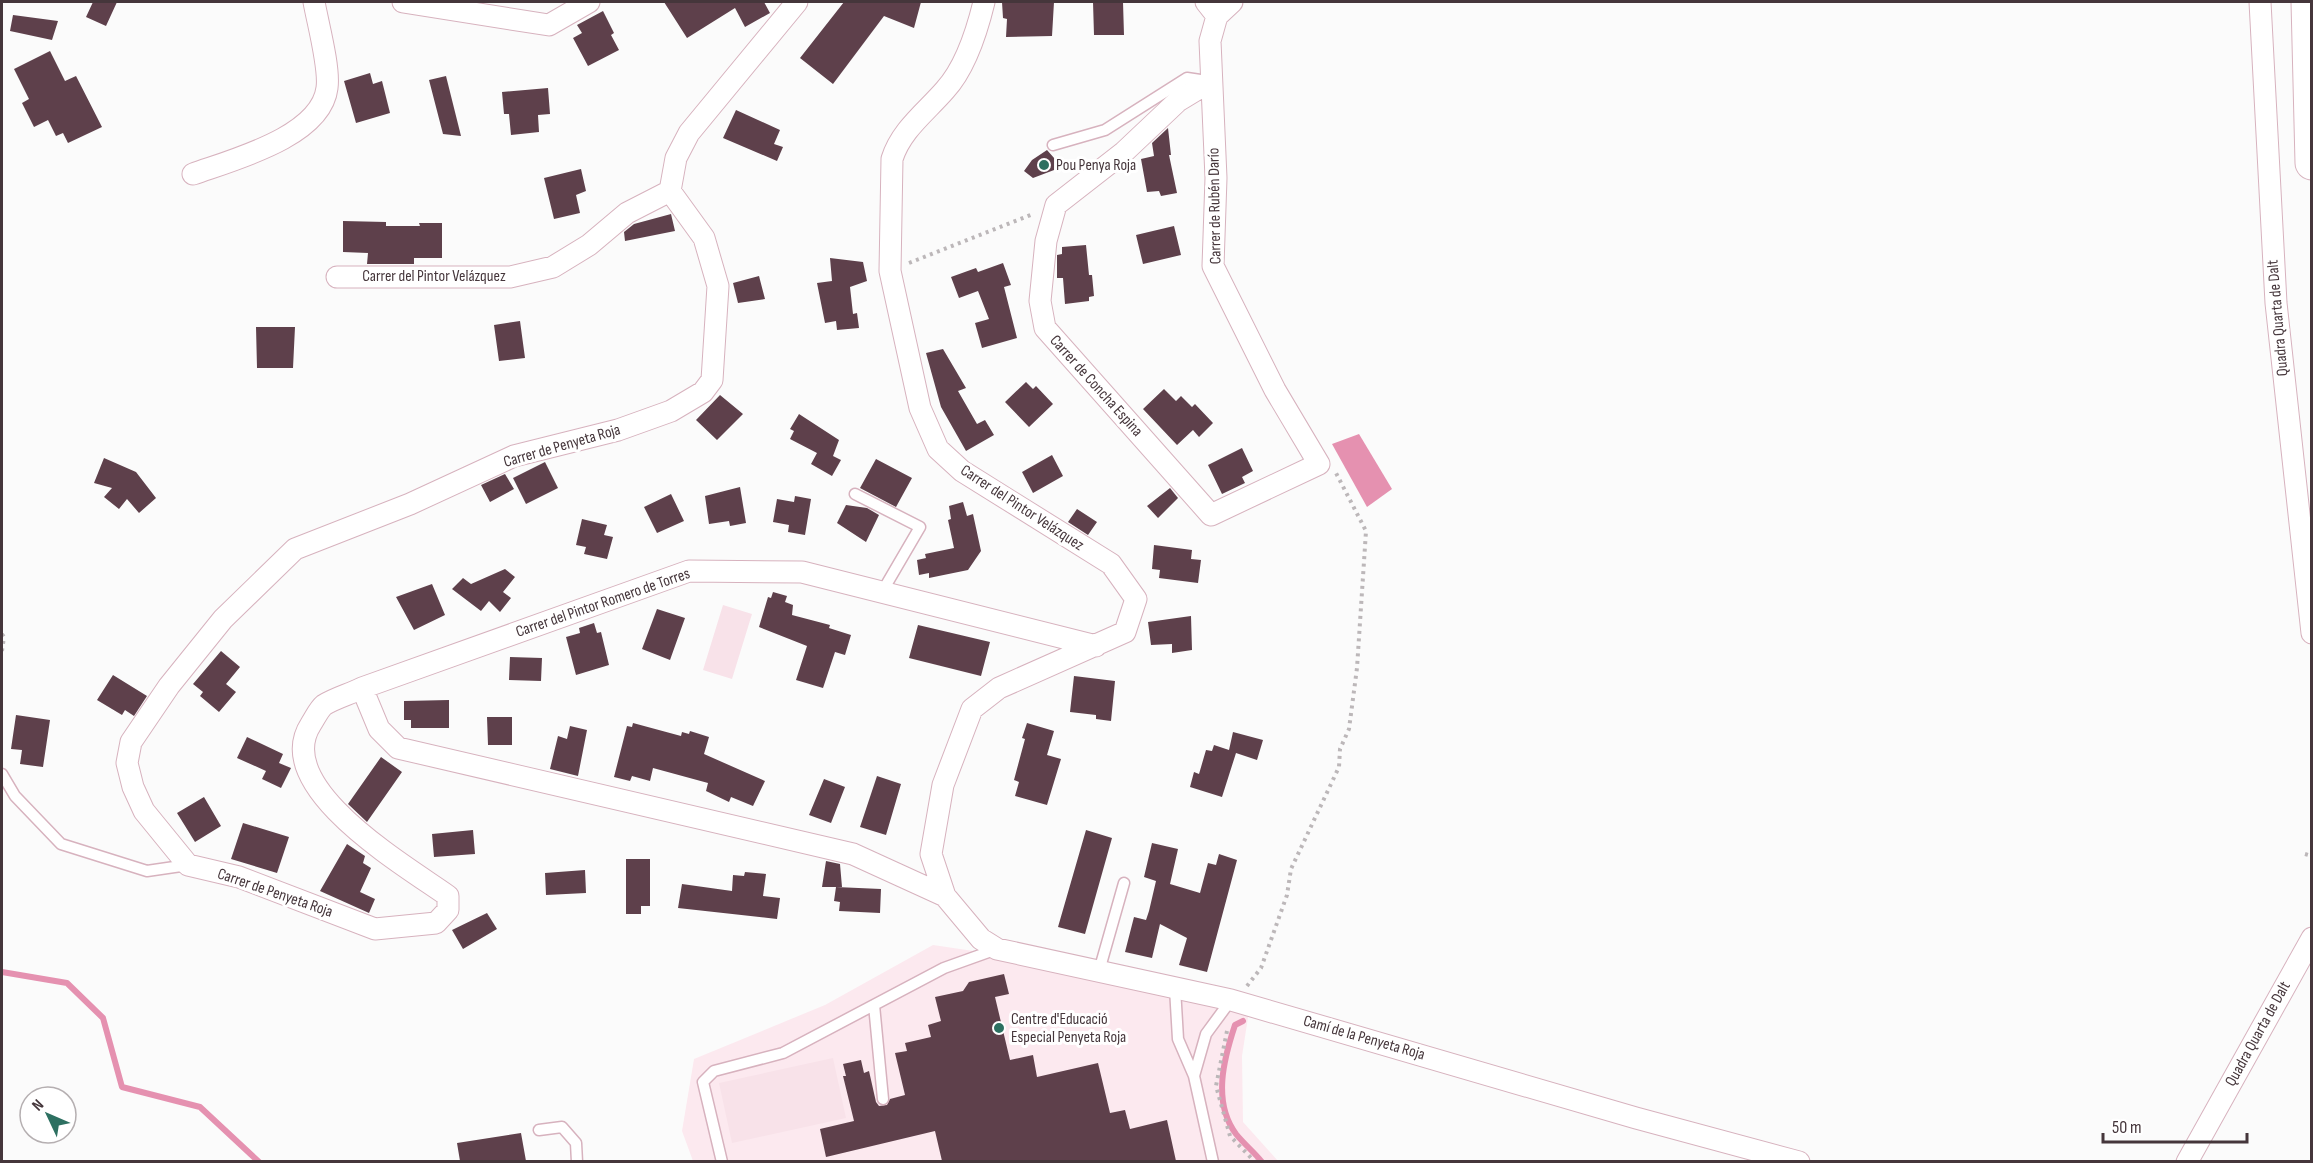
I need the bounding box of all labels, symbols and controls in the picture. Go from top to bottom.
street label: Carrer de Rubén Darío [1204,148,1226,264]
place label: Pou Penya Roja [1056,156,1136,175]
marker: Pou Penya Roja [1037,158,1051,172]
street label: Quadra Quarta de Dalt [2263,259,2293,377]
street label: Carrer del Pintor Velázquez [362,267,506,286]
street label: Carrer de Concha Espina [1046,331,1146,441]
street label: Carrer de Penyeta Roja [501,420,623,472]
street label: Carrer del Pintor Velázquez [957,461,1087,555]
street label: Carrer del Pintor Romero de Torres [513,564,693,642]
street label: Carrer de Penyeta Roja [215,864,335,922]
street label: Quadra Quarta de Dalt [2221,978,2295,1090]
place label: Centre d'Educació Especial Penyeta Roja [1011,1010,1126,1047]
street label: Camí de la Penyeta Roja [1301,1012,1427,1064]
marker: Centre d'Educació Especial Penyeta Roja [992,1021,1006,1035]
north arrow [18,1085,78,1145]
text: N [28,1096,48,1115]
scale bar [2103,1106,2247,1144]
text: 50 m [2112,1117,2142,1138]

